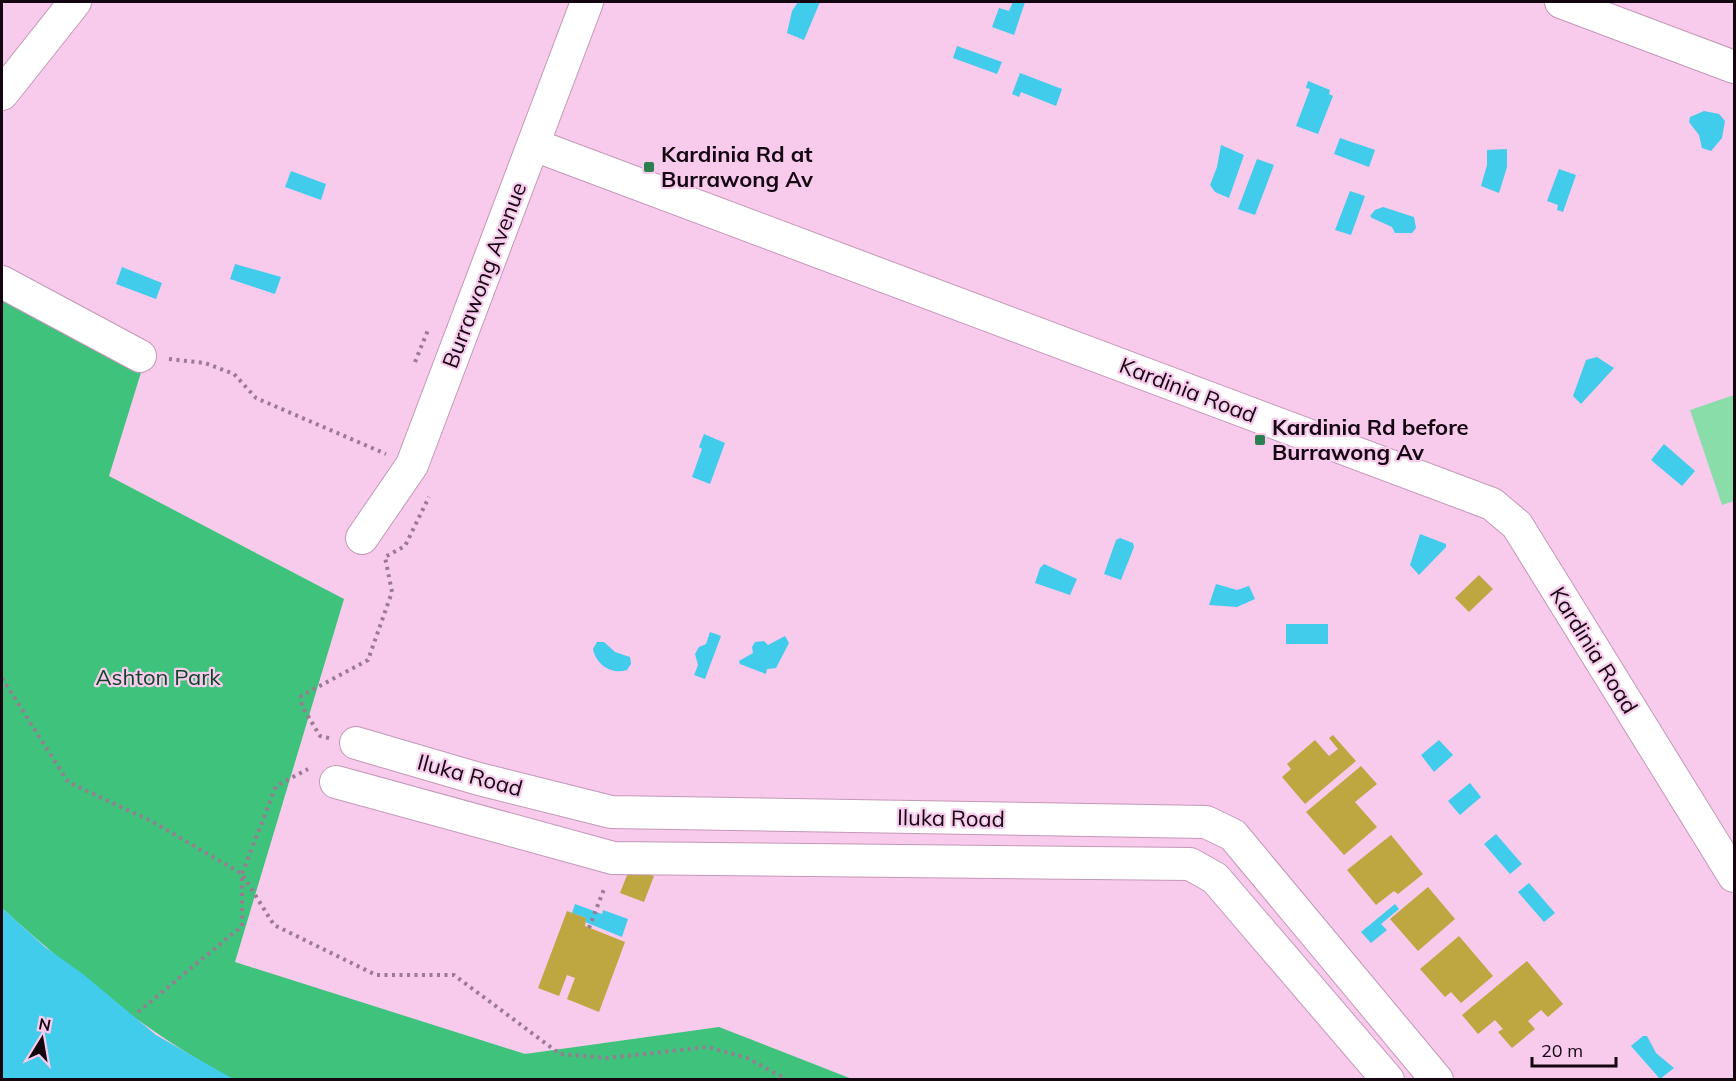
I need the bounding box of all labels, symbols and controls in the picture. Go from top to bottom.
place label: Kardinia Rd at Burrawong Av [661,140,813,193]
marker: Kardinia Rd at Burrawong Av [642,160,656,174]
street label: Burrawong Avenue [436,178,532,372]
street label: Kardinia Road [1116,351,1260,429]
place label: Kardinia Rd before Burrawong Av [1272,413,1469,466]
marker: Kardinia Rd before Burrawong Av [1253,433,1267,447]
street label: Kardinia Road [1544,581,1644,719]
park label: Ashton Park [96,663,221,691]
street label: Iluka Road [414,748,526,802]
street label: Iluka Road [897,803,1005,833]
north arrow [12,1009,72,1069]
text: N [37,1013,53,1035]
scale bar [1532,1030,1616,1068]
text: 20 m [1541,1039,1583,1062]

